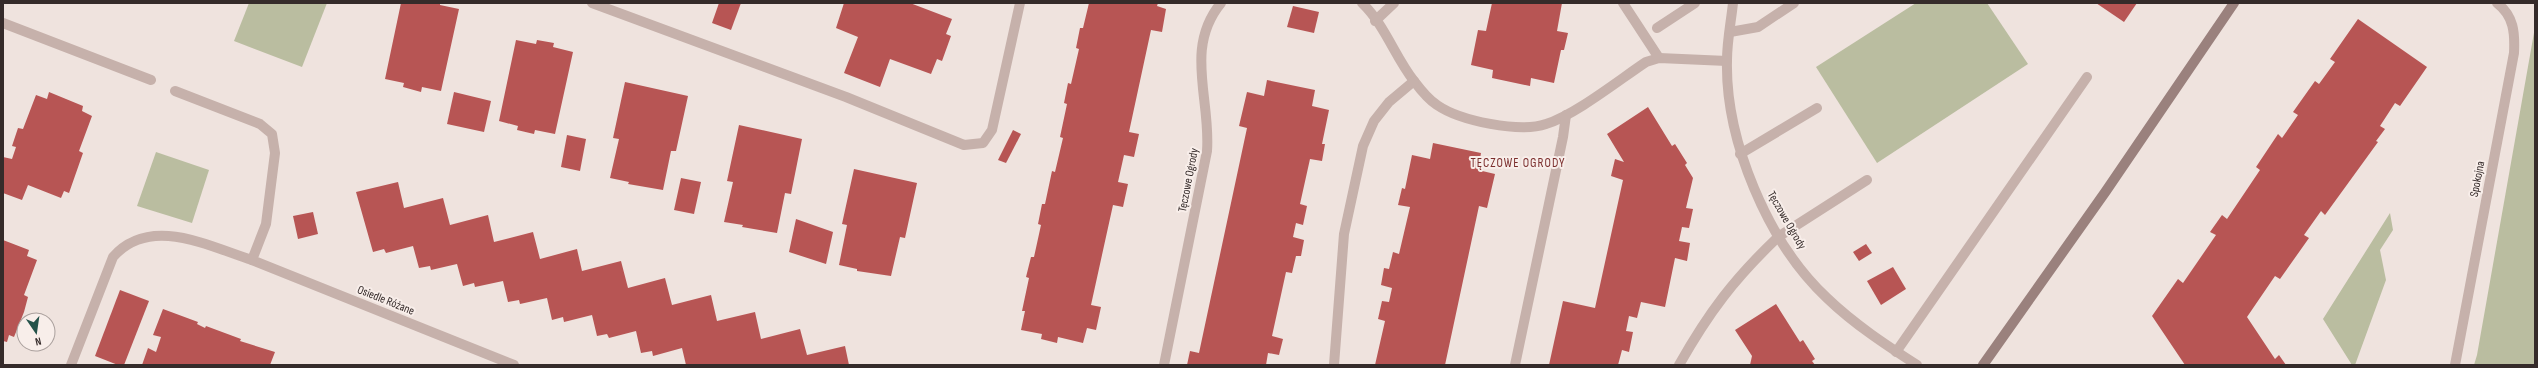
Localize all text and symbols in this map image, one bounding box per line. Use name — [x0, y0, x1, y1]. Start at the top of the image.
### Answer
street label: Tęczowe Ogrody — [1175, 147, 1202, 213]
district label: TĘCZOWE OGRODY — [1470, 155, 1566, 171]
street label: Spokojna — [2467, 159, 2488, 198]
street label: Tęczowe Ogrody — [1764, 188, 1809, 252]
street label: Osiedle Różane — [355, 282, 417, 319]
north arrow — [16, 312, 56, 352]
text: N — [34, 334, 42, 348]

